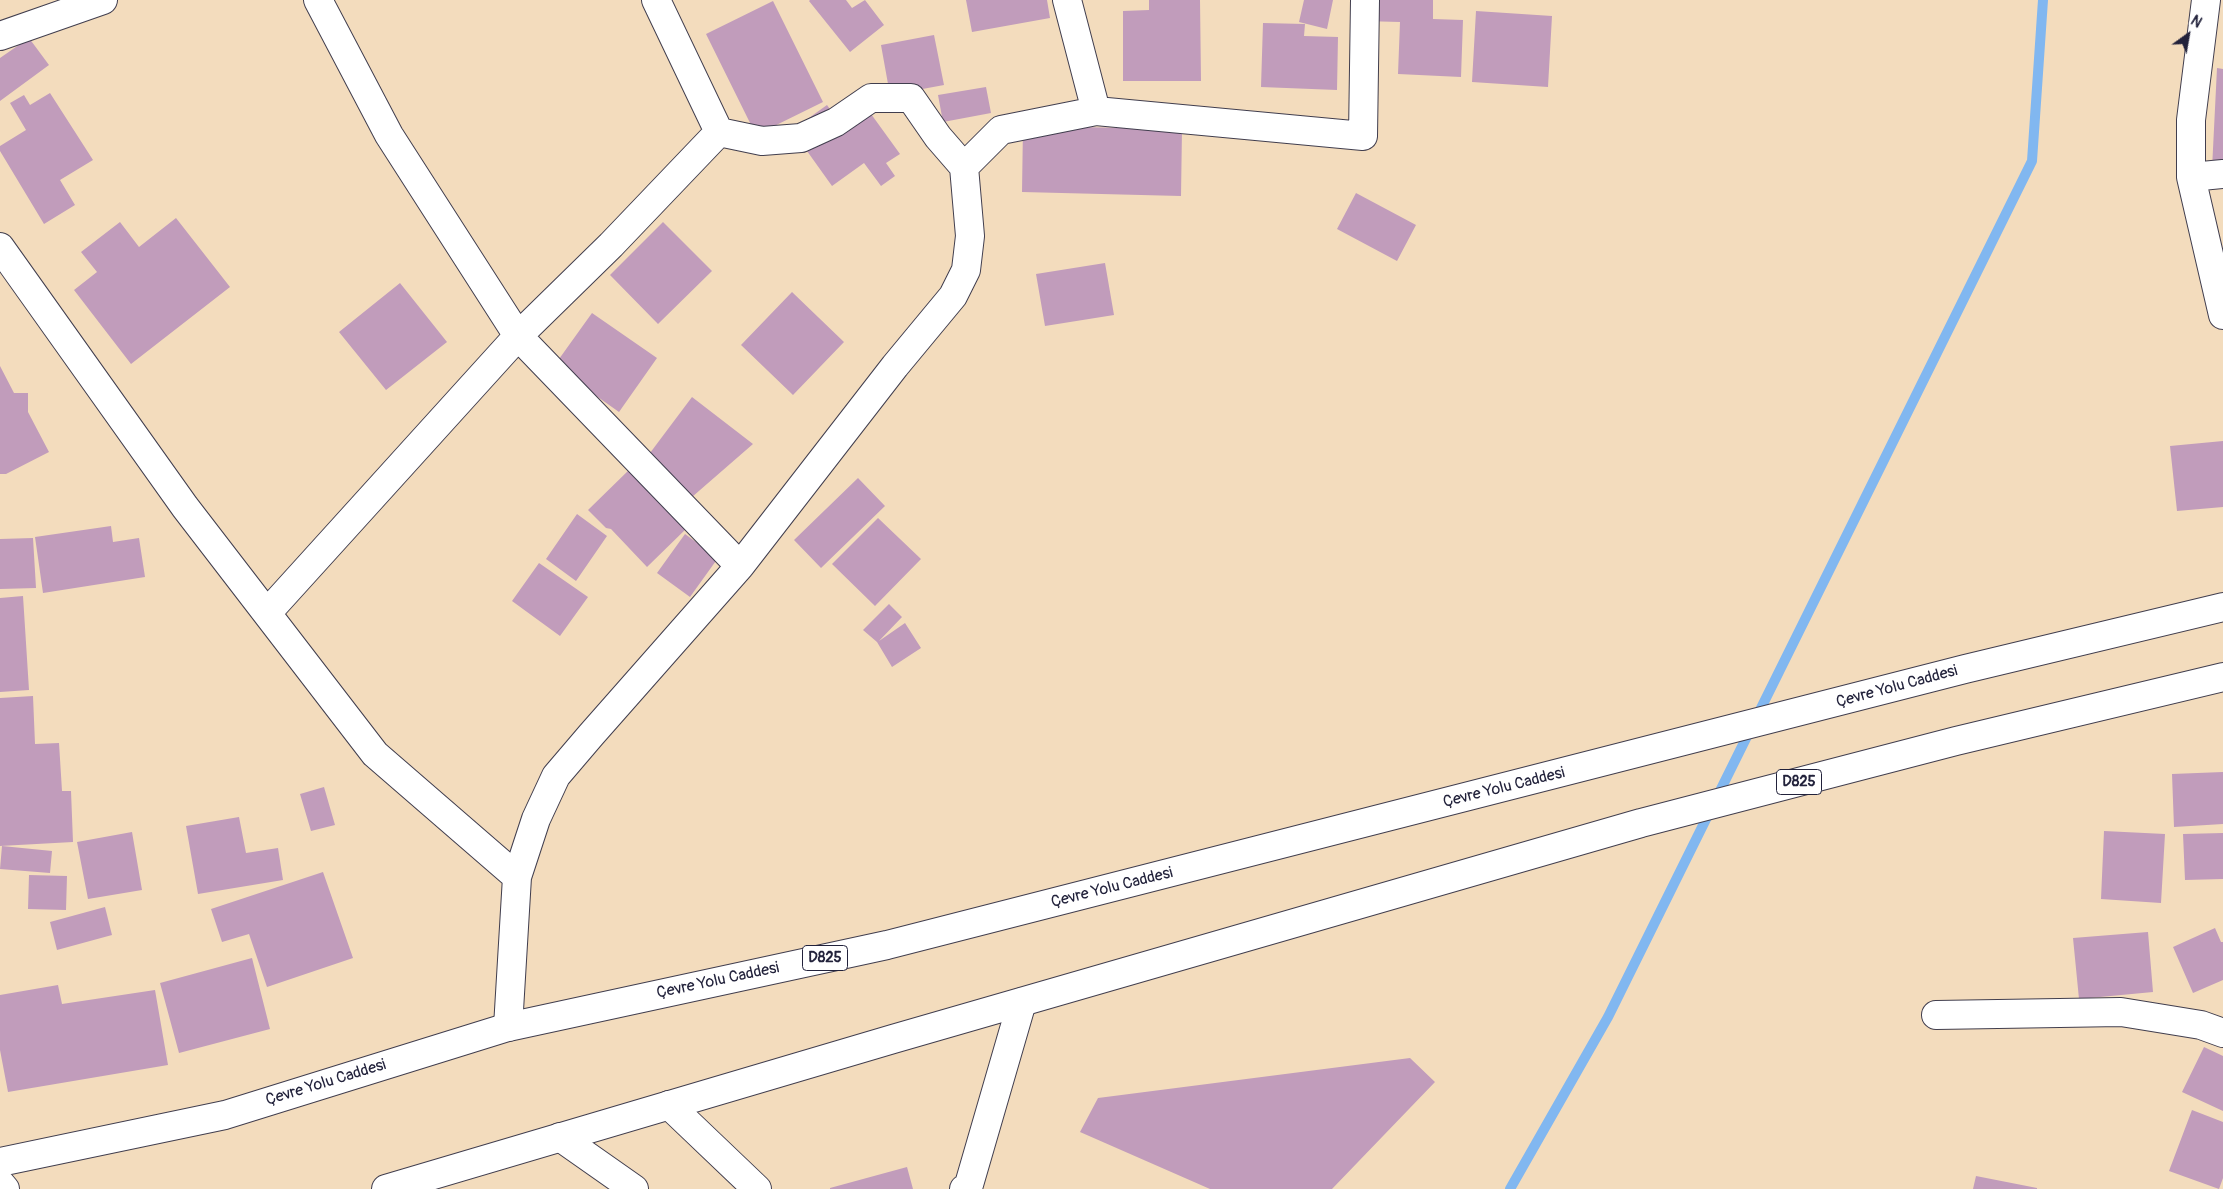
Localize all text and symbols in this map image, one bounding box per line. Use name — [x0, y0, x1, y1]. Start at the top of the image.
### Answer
north arrow — [2163, 10, 2213, 60]
text: N — [2188, 12, 2205, 32]
street label: Çevre Yolu Caddesi — [1834, 662, 1960, 712]
street label: Çevre Yolu Caddesi — [1441, 764, 1567, 812]
road number: D825 — [1776, 770, 1822, 794]
street label: Çevre Yolu Caddesi — [1049, 864, 1175, 912]
road number: D825 — [802, 946, 848, 970]
street label: Çevre Yolu Caddesi — [655, 959, 781, 1003]
street label: Çevre Yolu Caddesi — [264, 1056, 388, 1110]

